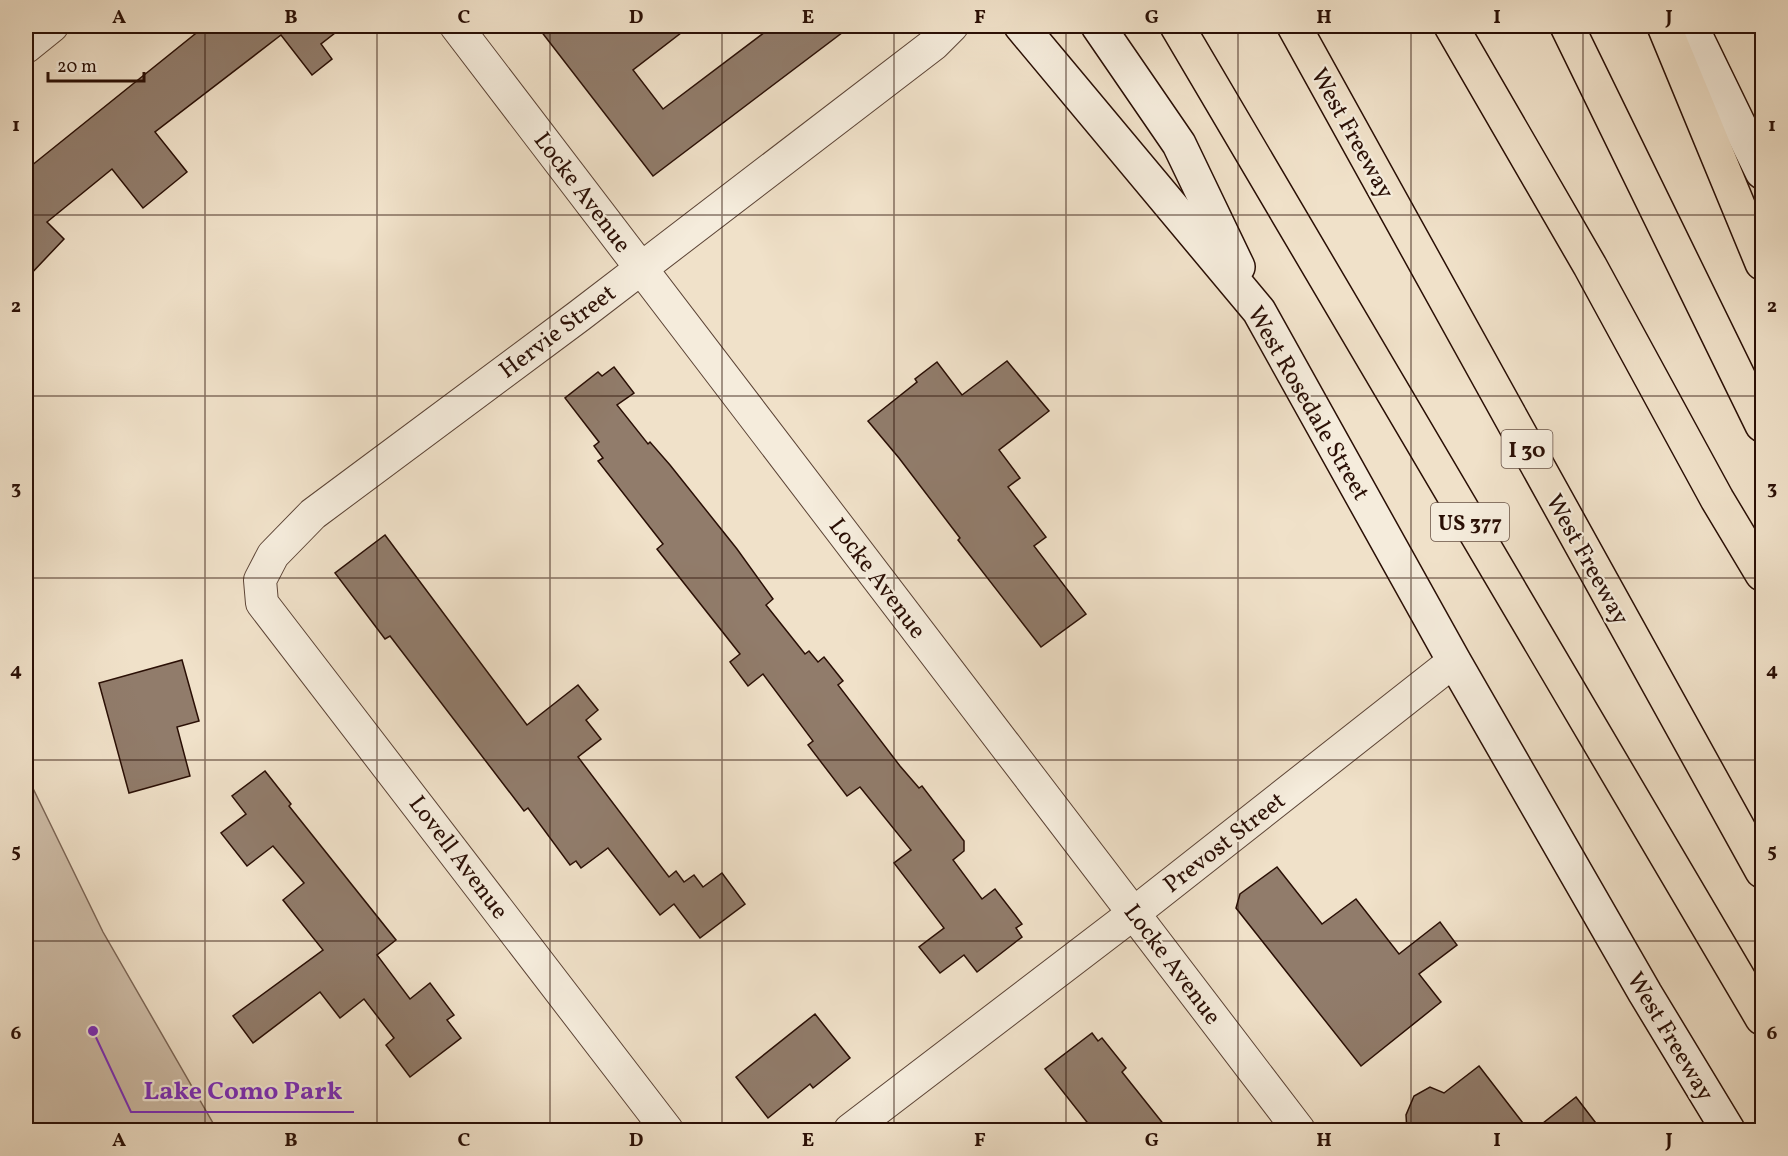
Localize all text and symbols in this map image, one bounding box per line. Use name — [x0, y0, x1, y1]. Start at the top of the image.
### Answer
text: A — [112, 4, 126, 32]
text: B — [284, 4, 298, 32]
text: C — [458, 4, 471, 32]
text: D — [629, 4, 643, 32]
text: E — [802, 4, 814, 32]
text: F — [974, 4, 986, 32]
text: G — [1145, 4, 1159, 32]
text: H — [1316, 4, 1332, 32]
text: I — [1493, 4, 1501, 32]
text: J — [1664, 4, 1673, 32]
scale bar — [48, 45, 144, 83]
text: 20 m — [57, 55, 97, 80]
street label: West Freeway — [1301, 62, 1401, 206]
text: 1 — [12, 112, 20, 140]
text: 1 — [1768, 112, 1776, 140]
street label: Locke Avenue — [525, 126, 638, 261]
street label: Hervie Street — [493, 277, 624, 388]
text: 2 — [11, 293, 21, 321]
text: 2 — [1767, 293, 1777, 321]
street label: West Rosedale Street — [1238, 301, 1377, 507]
road number: I 30 — [1502, 430, 1552, 468]
text: 3 — [11, 475, 21, 503]
text: 3 — [1767, 475, 1777, 503]
street label: West Freeway — [1536, 488, 1636, 632]
road number: US 377 — [1431, 503, 1509, 541]
street label: Locke Avenue — [820, 512, 933, 647]
text: 4 — [10, 657, 22, 685]
text: 4 — [1766, 657, 1778, 685]
street label: Prevost Street — [1157, 785, 1294, 902]
street label: Lovell Avenue — [399, 789, 515, 927]
text: 5 — [11, 838, 21, 866]
text: 5 — [1767, 838, 1777, 866]
street label: Locke Avenue — [1115, 898, 1228, 1033]
street label: West Freeway — [1617, 966, 1721, 1108]
text: 6 — [11, 1020, 22, 1048]
text: 6 — [1767, 1020, 1778, 1048]
callout: Lake Como Park — [131, 1068, 354, 1112]
text: Lake Como Park — [144, 1074, 343, 1110]
text: A — [112, 1127, 126, 1155]
text: B — [284, 1127, 298, 1155]
text: C — [458, 1127, 471, 1155]
text: D — [629, 1127, 643, 1155]
text: E — [802, 1127, 814, 1155]
text: F — [974, 1127, 986, 1155]
text: G — [1145, 1127, 1159, 1155]
text: H — [1316, 1127, 1332, 1155]
text: I — [1493, 1127, 1501, 1155]
text: J — [1664, 1127, 1673, 1155]

